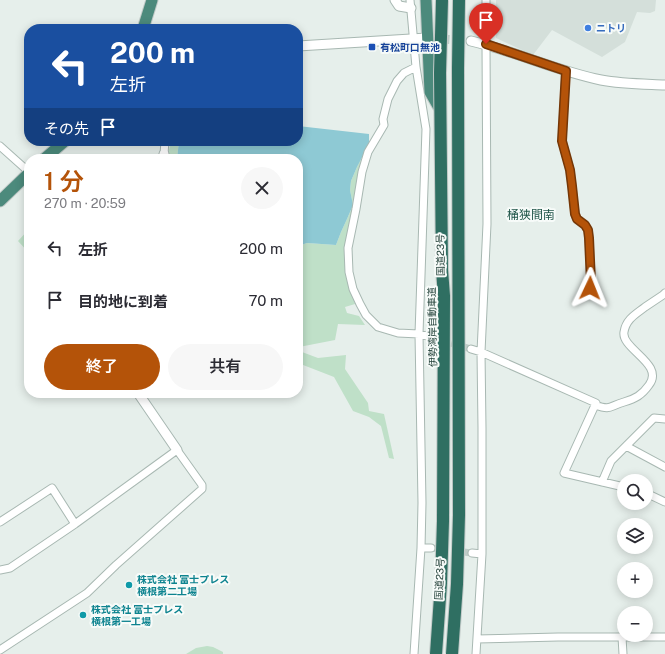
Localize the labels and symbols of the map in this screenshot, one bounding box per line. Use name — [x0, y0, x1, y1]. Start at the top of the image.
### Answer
pin — [469, 3, 503, 44]
place label: ニトリ — [596, 22, 626, 34]
marker: ニトリ — [583, 23, 593, 33]
place label: 有松町口無池 — [380, 41, 440, 53]
marker: 有松町口無池 — [367, 42, 377, 52]
district label: 桶狭間南 — [507, 208, 555, 222]
street label: 国道23号 — [434, 234, 446, 276]
position arrow — [569, 267, 611, 309]
street label: 伊勢湾岸自動車道 — [425, 287, 439, 367]
street label: 国道23号 — [432, 558, 446, 600]
place label: 株式会社 富士プレス 横根第二工場 — [137, 573, 229, 597]
marker: 株式会社 富士プレス 横根第二工場 — [124, 580, 134, 590]
place label: 株式会社 富士プレス 横根第一工場 — [91, 603, 183, 627]
marker: 株式会社 富士プレス 横根第一工場 — [78, 610, 88, 620]

